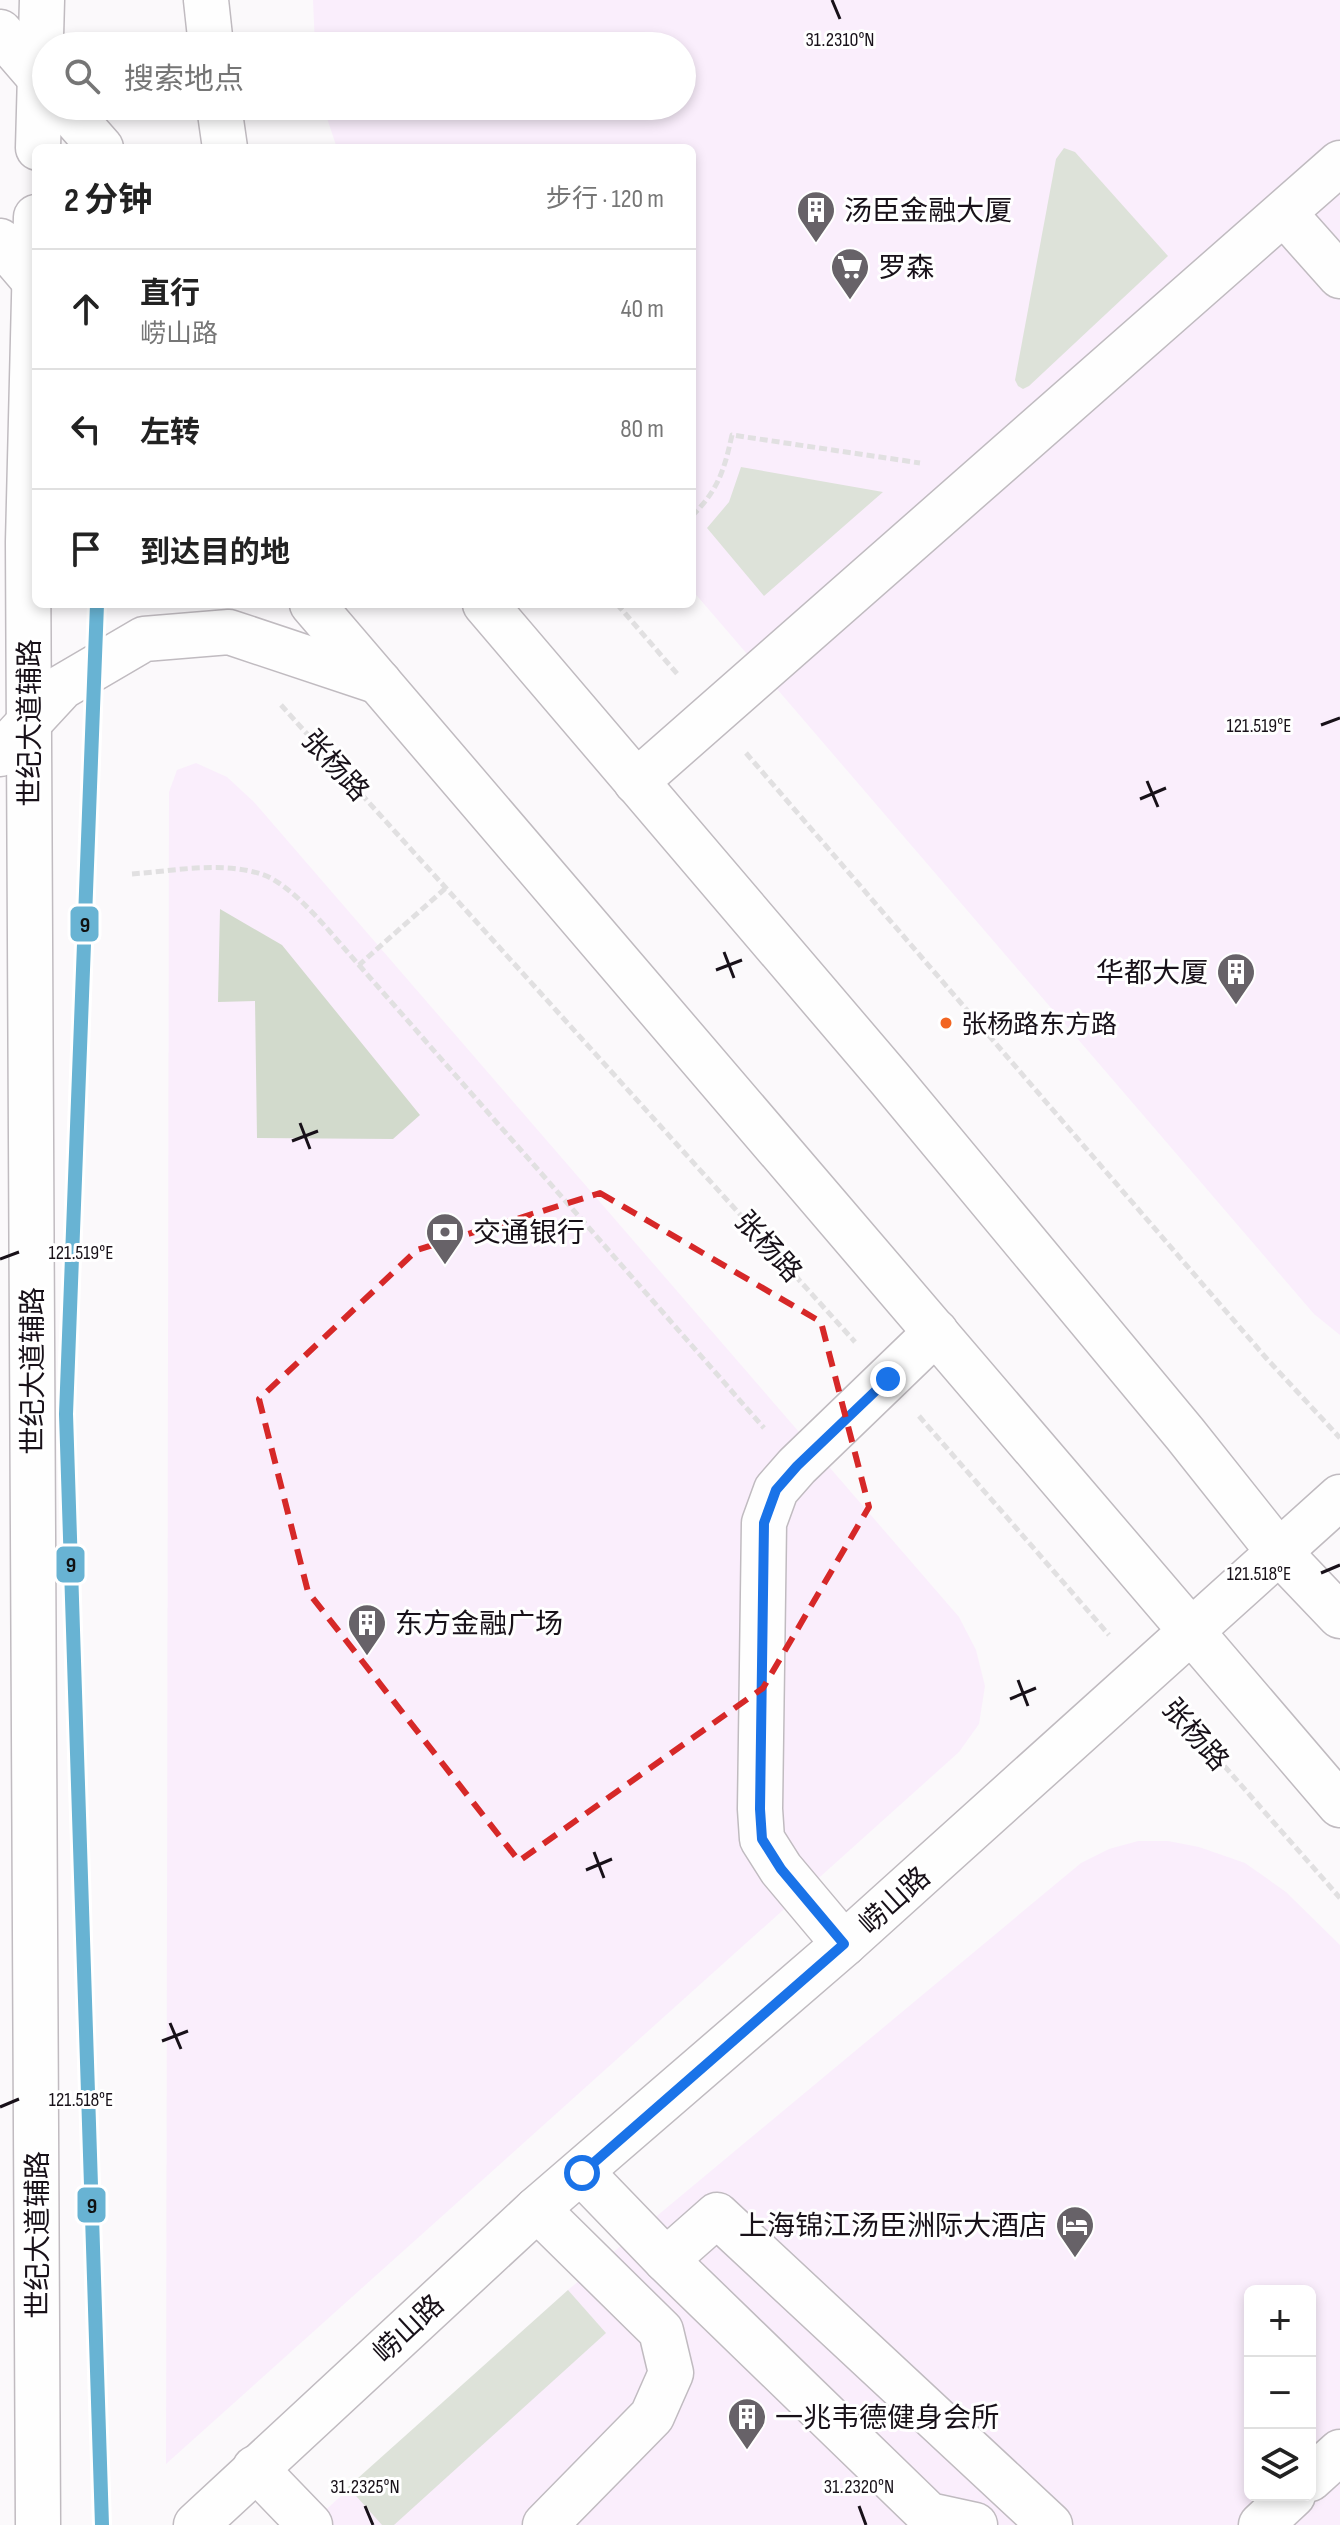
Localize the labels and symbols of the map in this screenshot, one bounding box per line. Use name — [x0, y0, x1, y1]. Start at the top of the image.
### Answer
text: 31.2310°N — [805, 28, 875, 52]
building icon: 汤臣金融大厦 — [795, 189, 837, 244]
place label: 汤臣金融大厦 — [844, 195, 1012, 228]
supermarket icon: 罗森 — [829, 246, 871, 301]
place label: 罗森 — [878, 252, 934, 285]
street label: 世纪大道辅路 — [14, 639, 47, 807]
text: 121.519°E — [1227, 714, 1291, 738]
street label: 张杨路 — [295, 724, 375, 808]
line badge: 9 — [69, 905, 100, 943]
text: 9 — [80, 912, 90, 939]
building icon: 华都大厦 — [1215, 951, 1257, 1006]
place label: 华都大厦 — [1096, 957, 1208, 990]
place label: 张杨路东方路 — [961, 1010, 1117, 1041]
marker: 张杨路东方路 — [938, 1015, 954, 1031]
street label: 张杨路 — [728, 1205, 808, 1289]
bank icon: 交通银行 — [424, 1211, 466, 1266]
place label: 交通银行 — [473, 1217, 585, 1250]
text: 121.519°E — [49, 1241, 113, 1265]
street label: 世纪大道辅路 — [17, 1287, 50, 1455]
route end — [870, 1361, 906, 1397]
line badge: 9 — [55, 1545, 86, 1584]
text: 9 — [66, 1552, 76, 1579]
text: 121.518°E — [1227, 1562, 1291, 1586]
building icon: 东方金融广场 — [346, 1602, 388, 1657]
place label: 东方金融广场 — [395, 1608, 563, 1641]
street label: 张杨路 — [1155, 1692, 1235, 1778]
street label: 崂山路 — [853, 1861, 937, 1941]
text: 121.518°E — [49, 2088, 113, 2112]
street label: 世纪大道辅路 — [22, 2151, 55, 2319]
route start — [564, 2155, 600, 2191]
line badge: 9 — [76, 2186, 107, 2224]
text: 9 — [87, 2193, 97, 2220]
hotel icon: 上海锦江汤臣洲际大酒店 — [1054, 2204, 1096, 2259]
place label: 上海锦江汤臣洲际大酒店 — [739, 2210, 1047, 2243]
street label: 崂山路 — [367, 2288, 451, 2370]
building icon: 一兆韦德健身会所 — [726, 2396, 768, 2451]
place label: 一兆韦德健身会所 — [775, 2402, 999, 2435]
text: 31.2325°N — [330, 2475, 400, 2499]
text: 31.2320°N — [824, 2475, 894, 2499]

